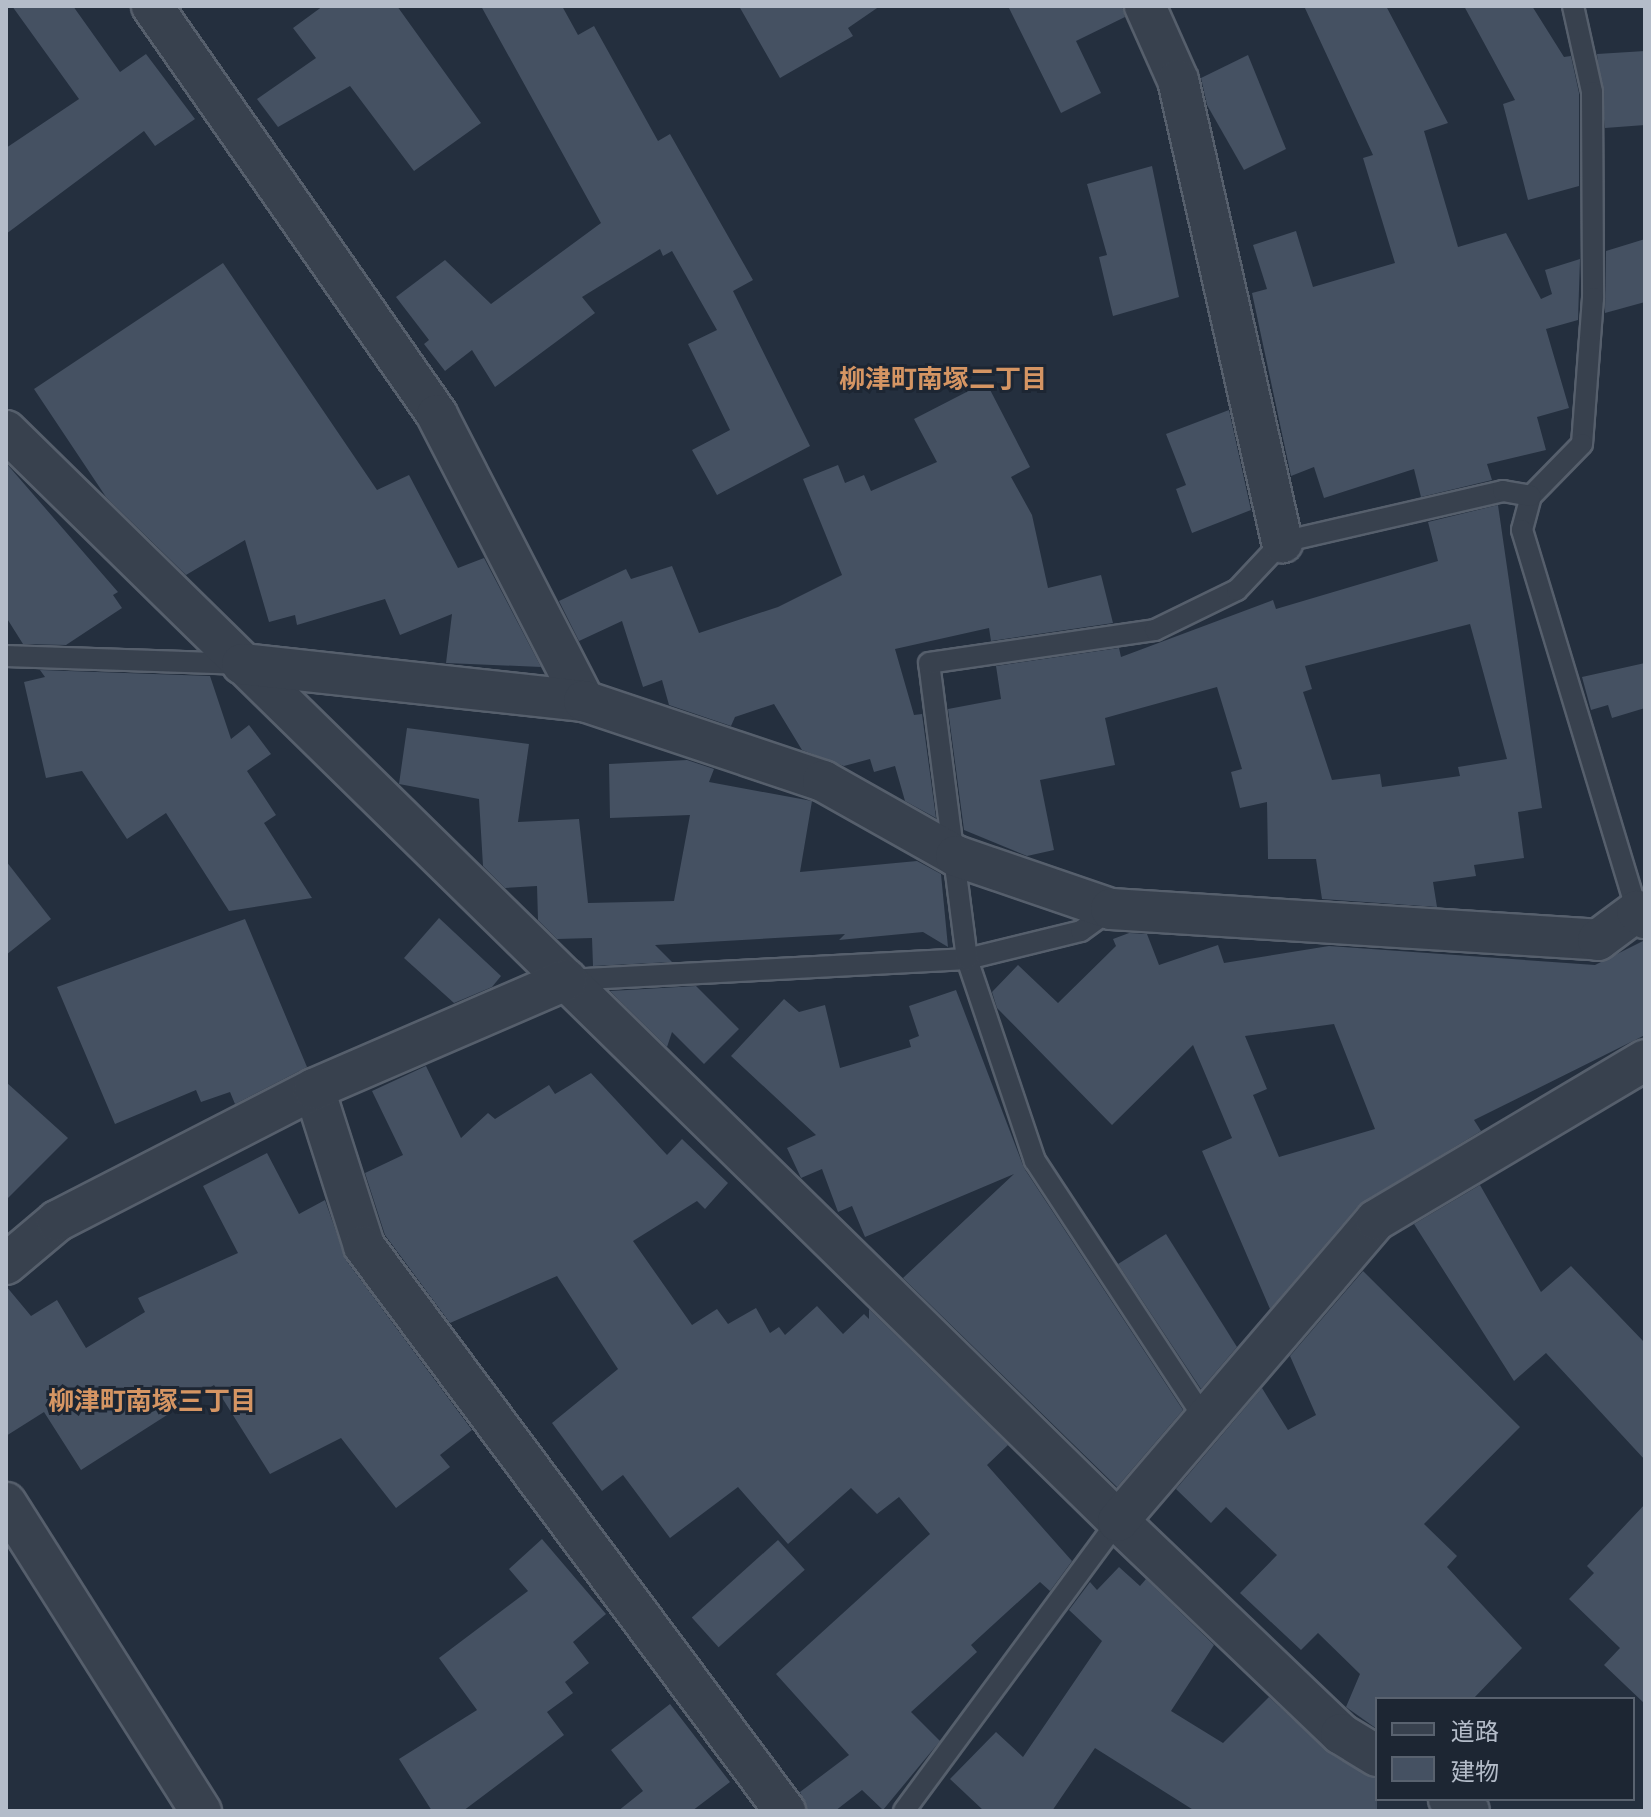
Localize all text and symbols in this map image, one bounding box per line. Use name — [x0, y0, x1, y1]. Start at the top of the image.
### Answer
district label: 柳津町南塚二丁目 — [839, 362, 1047, 394]
district label: 柳津町南塚三丁目 — [48, 1384, 256, 1416]
legend — [1375, 1697, 1635, 1801]
text: 道路 — [1451, 1716, 1499, 1745]
text: 建物 — [1451, 1756, 1499, 1785]

